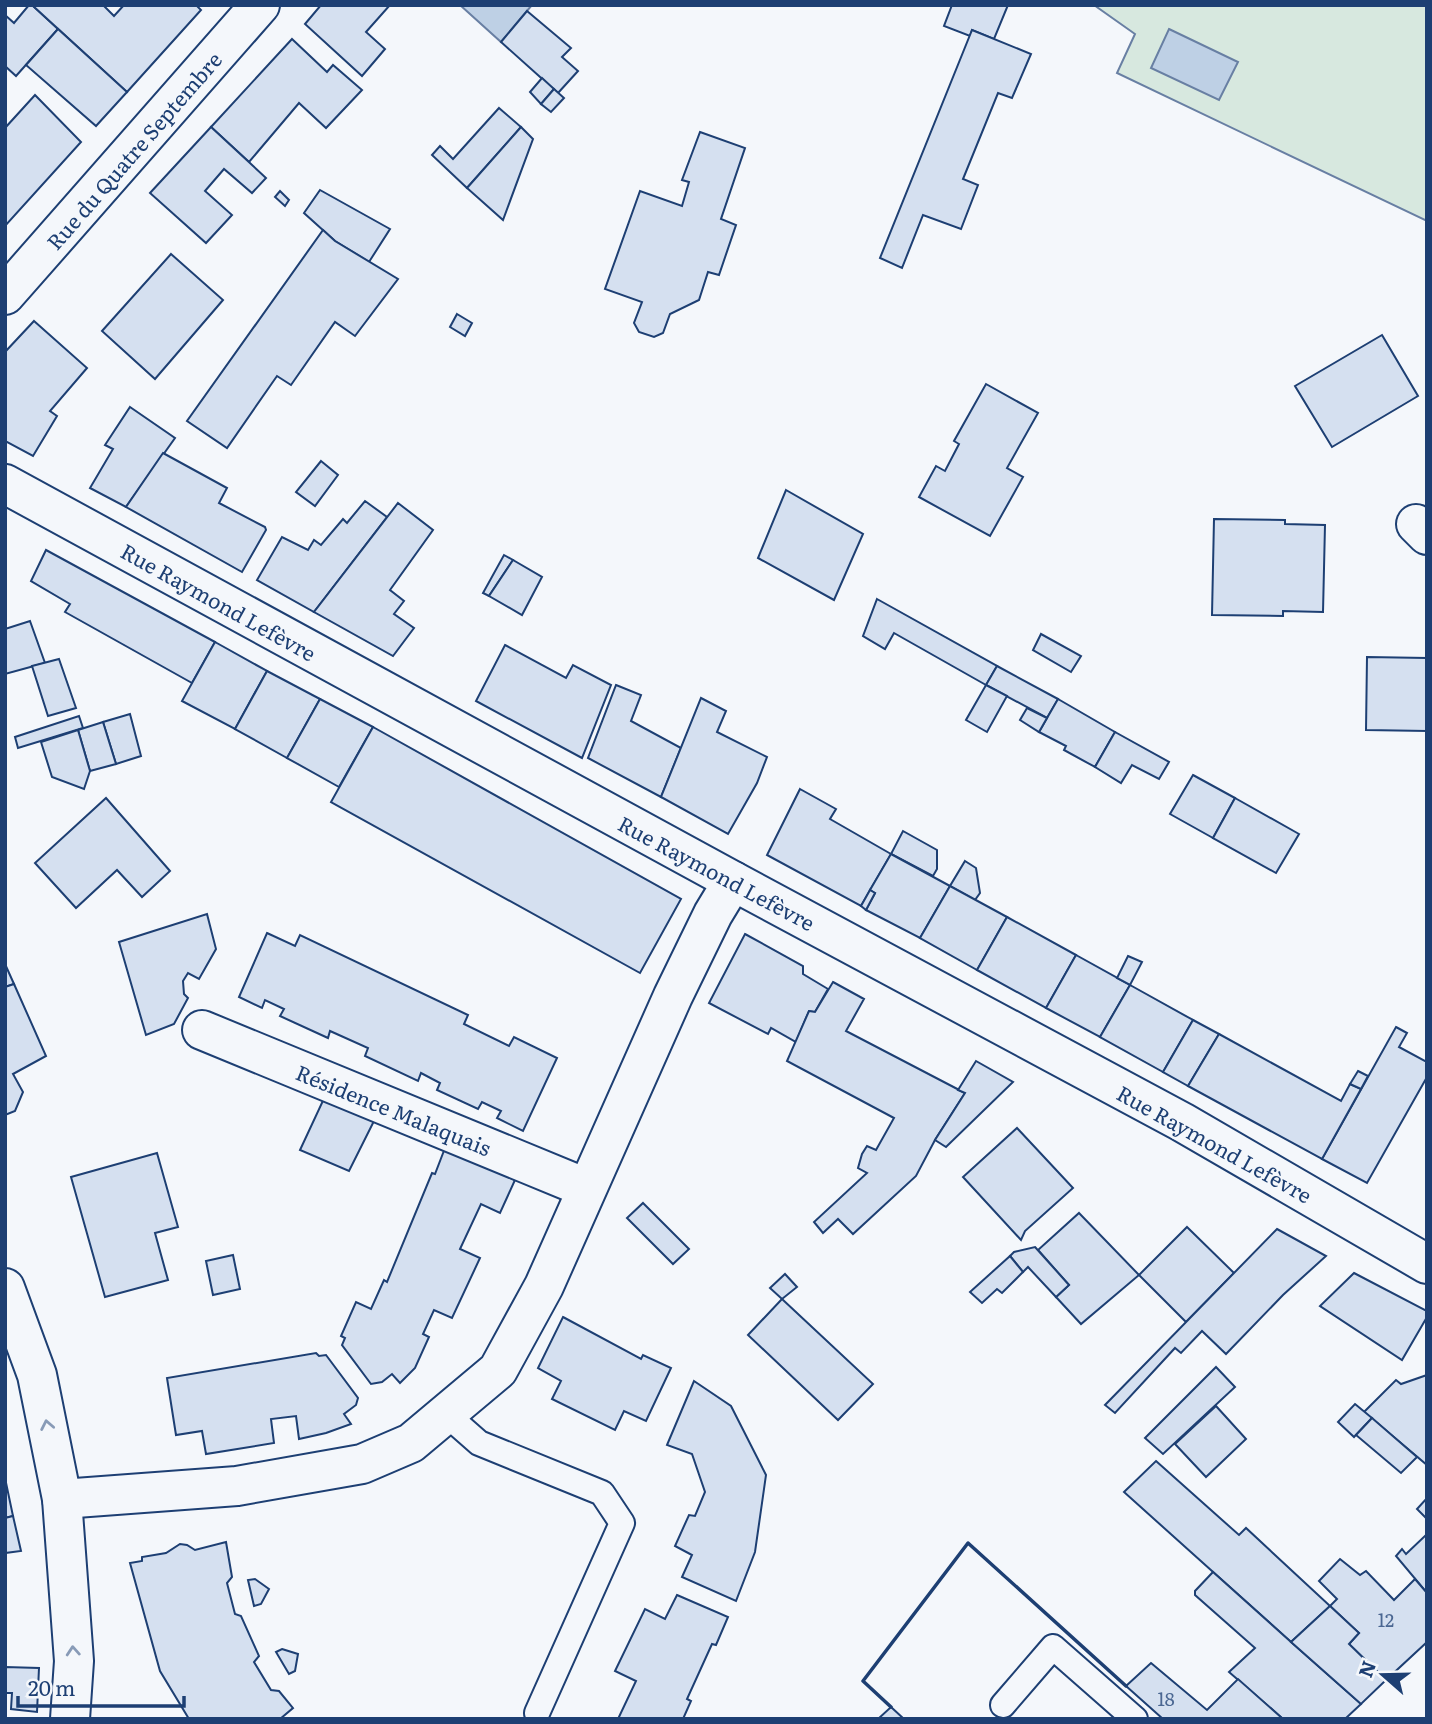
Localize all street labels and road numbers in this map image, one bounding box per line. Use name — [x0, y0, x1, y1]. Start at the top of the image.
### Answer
street label: Rue du Quatre Septembre — [38, 44, 228, 256]
street label: Rue Raymond Lefèvre — [116, 534, 322, 668]
street label: Rue Raymond Lefèvre — [613, 807, 821, 937]
street label: Résidence Malaquais — [292, 1056, 496, 1162]
street label: Rue Raymond Lefèvre — [1112, 1076, 1318, 1210]

